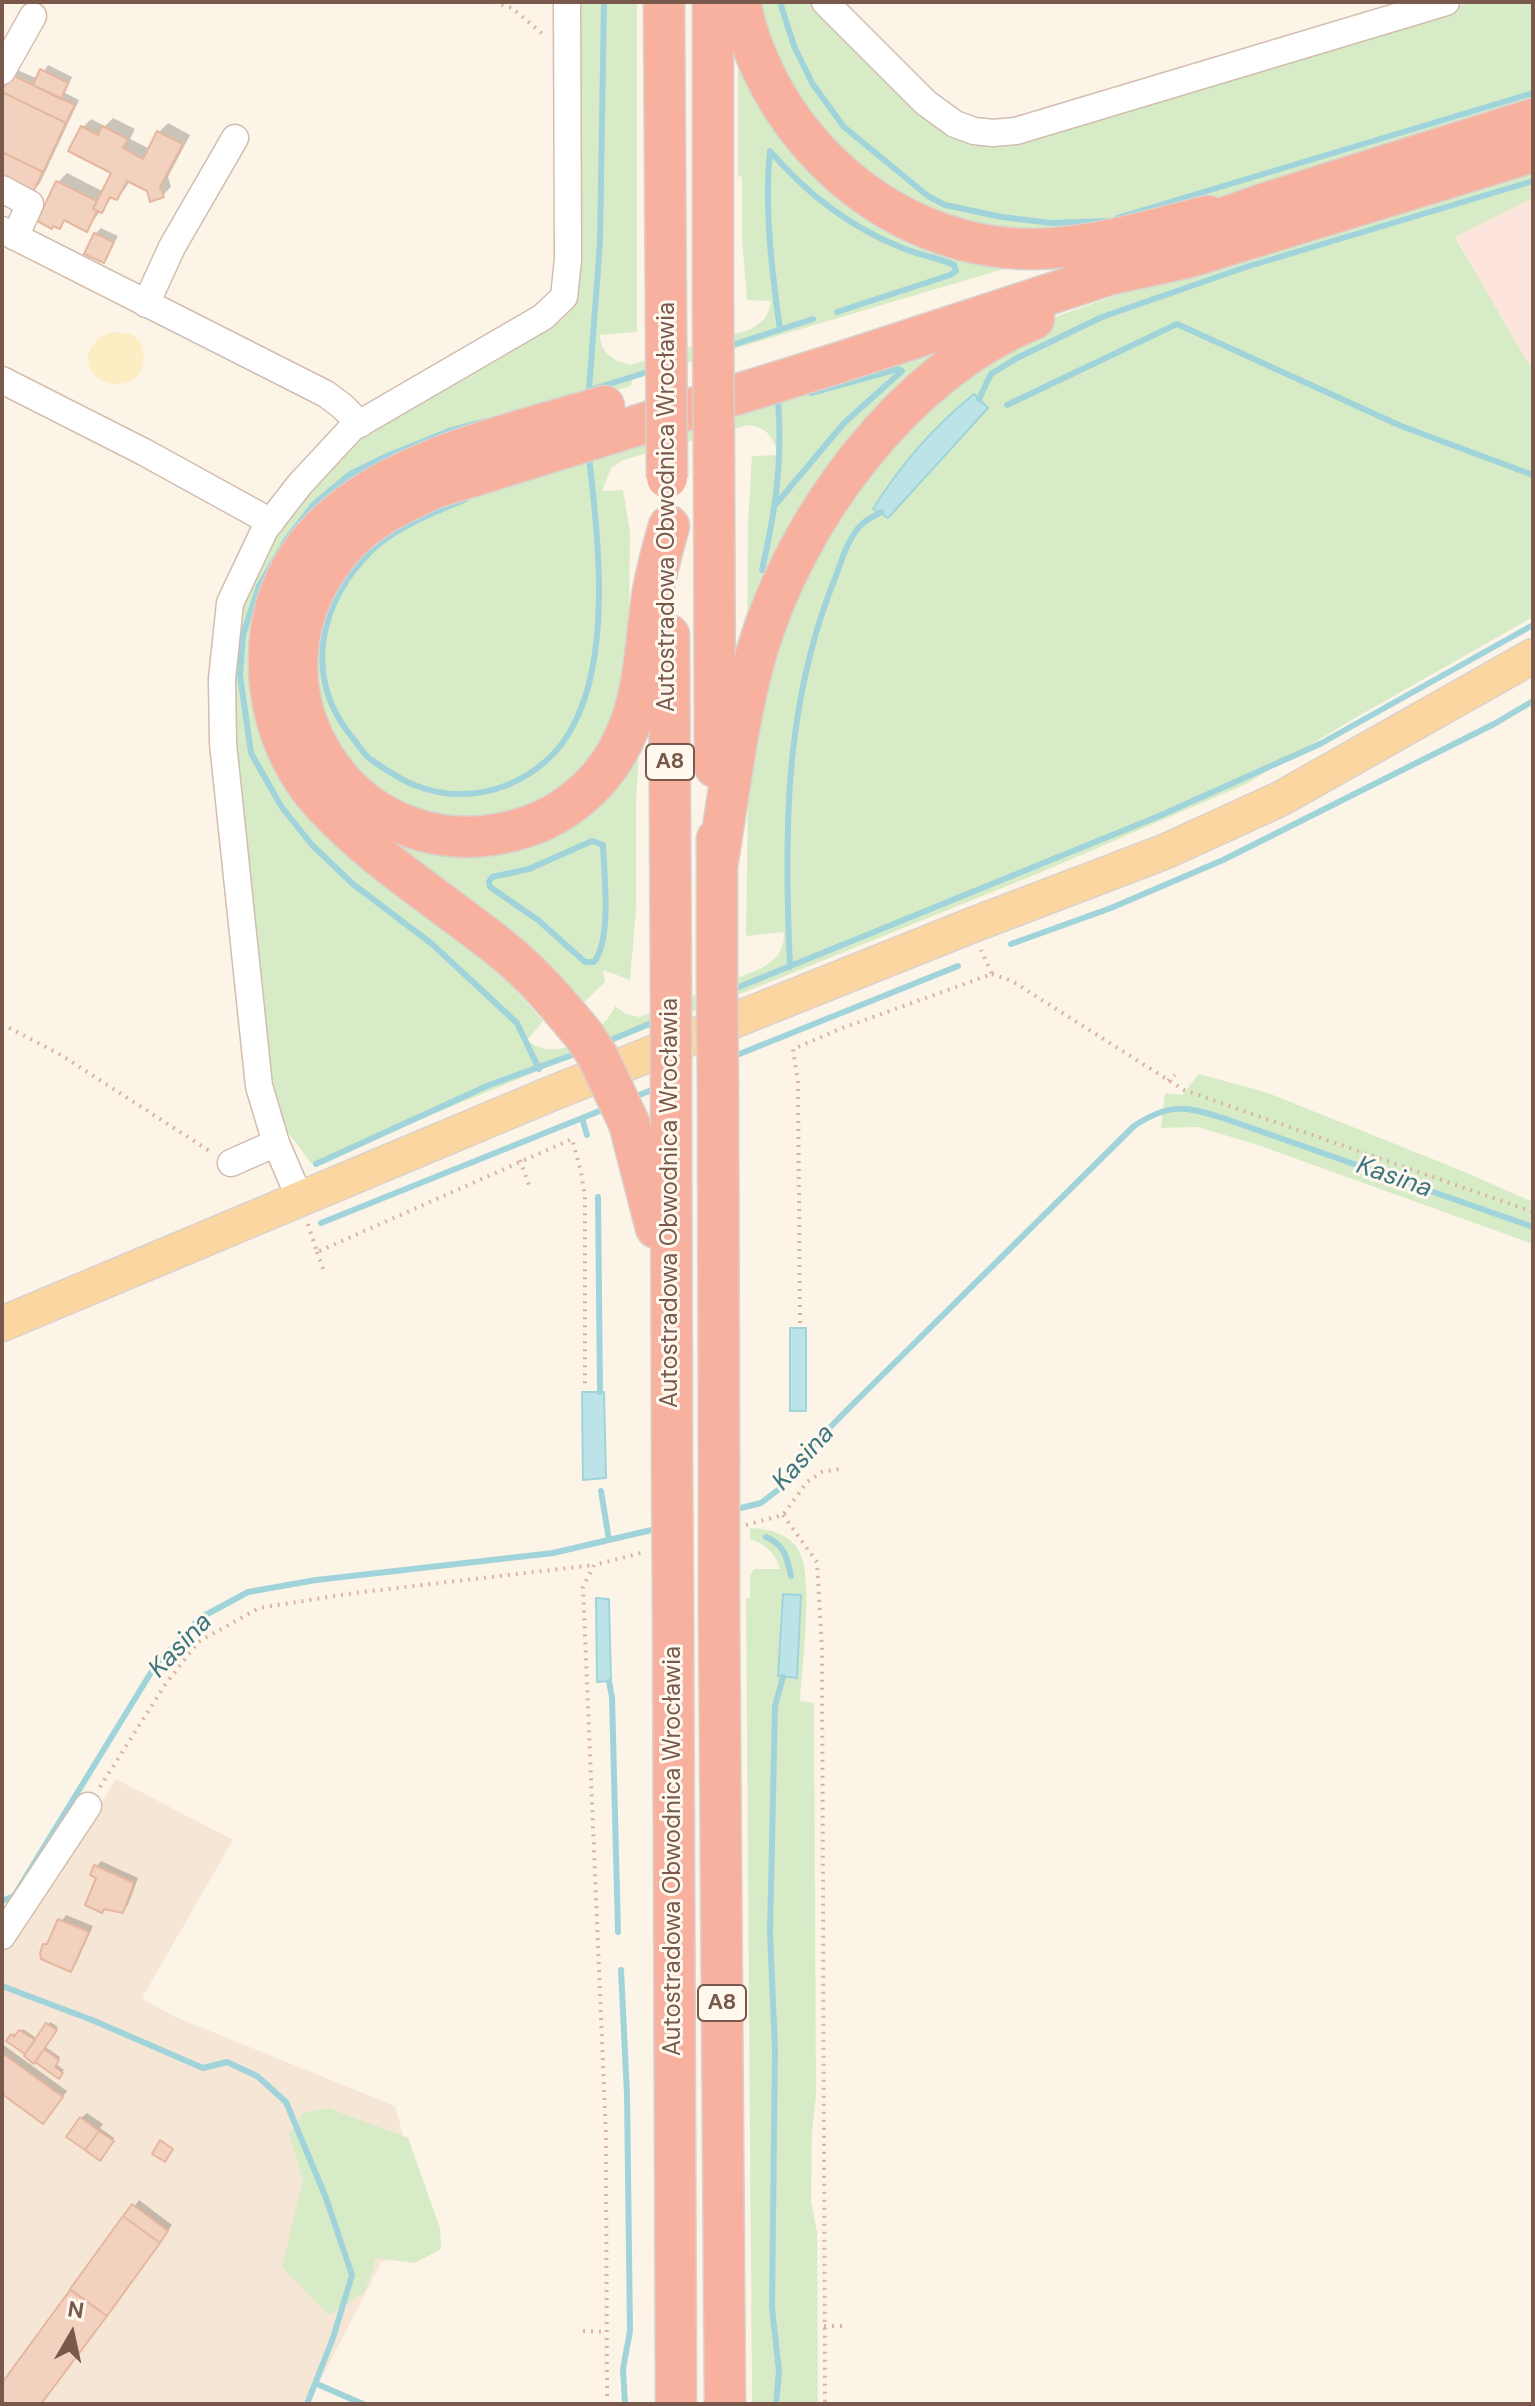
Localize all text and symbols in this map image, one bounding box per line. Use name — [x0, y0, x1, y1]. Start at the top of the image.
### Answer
street label: Autostradowa Obwodnica Wrocławia — [654, 302, 682, 712]
road number: A8 — [646, 744, 694, 780]
street label: Autostradowa Obwodnica Wrocławia — [657, 998, 685, 1408]
water label: Kasina — [1352, 1151, 1436, 1205]
water label: Kasina — [766, 1419, 842, 1497]
water label: Kasina — [143, 1607, 219, 1685]
street label: Autostradowa Obwodnica Wrocławia — [660, 1646, 688, 2056]
road number: A8 — [698, 1985, 746, 2021]
north arrow — [32, 2294, 112, 2374]
text: N — [66, 2294, 86, 2325]

